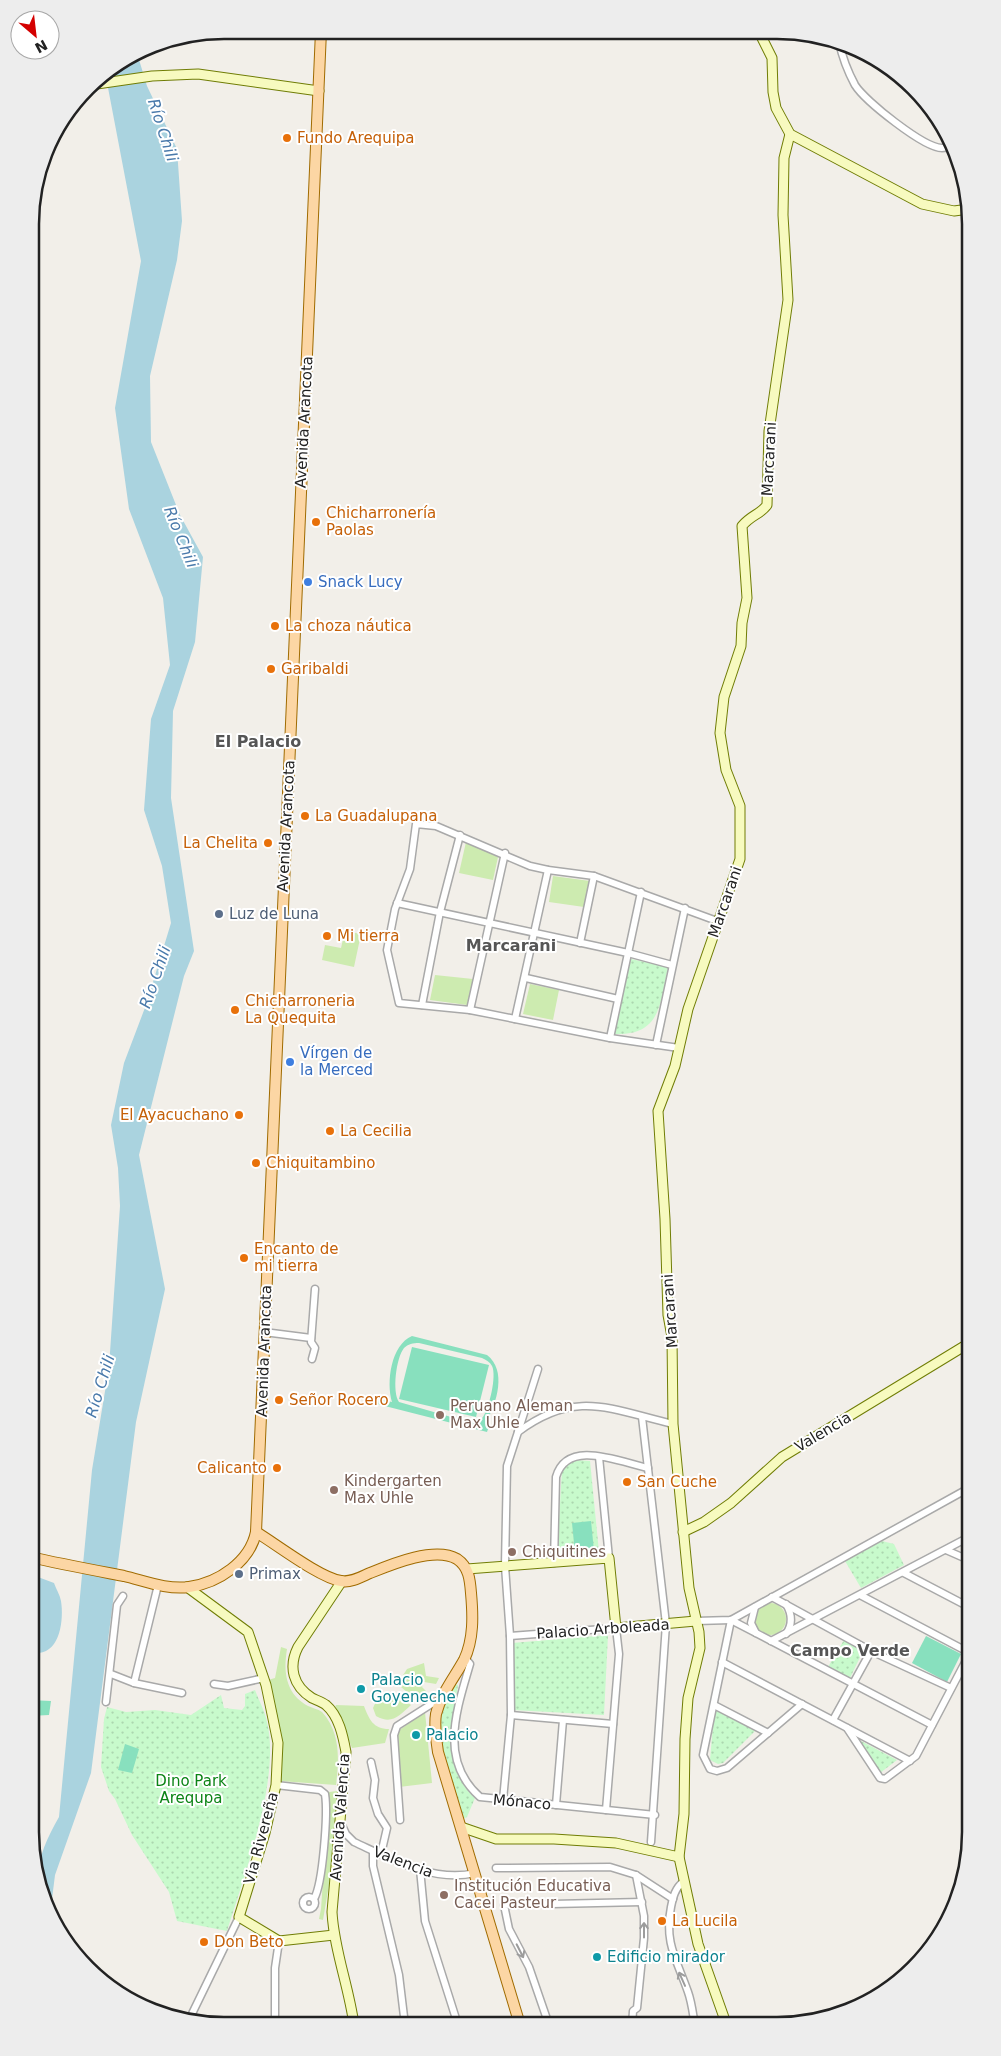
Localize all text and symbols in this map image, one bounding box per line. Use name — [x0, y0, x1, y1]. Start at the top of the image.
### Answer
north arrow — [10, 10, 60, 60]
text: N — [32, 37, 50, 56]
water label: Río Chili — [144, 96, 182, 164]
place label: Fundo Arequipa — [297, 129, 415, 147]
marker: Fundo Arequipa — [281, 132, 293, 144]
street label: Avenida Arancota — [292, 355, 316, 489]
street label: Marcarani — [758, 421, 780, 497]
water label: Río Chili — [160, 503, 202, 571]
place label: Chicharronería Paolas — [326, 504, 436, 539]
marker: Chicharronería Paolas — [310, 516, 322, 528]
place label: Snack Lucy — [318, 573, 403, 591]
marker: Snack Lucy — [302, 576, 314, 588]
place label: La choza náutica — [285, 617, 412, 635]
marker: La choza náutica — [269, 620, 281, 632]
place label: Garibaldi — [281, 660, 349, 678]
marker: Garibaldi — [265, 663, 277, 675]
district label: El Palacio — [215, 732, 301, 751]
street label: Avenida Arancota — [274, 759, 298, 893]
place label: La Guadalupana — [315, 807, 437, 825]
marker: La Guadalupana — [299, 810, 311, 822]
place label: La Chelita — [183, 834, 258, 852]
marker: La Chelita — [262, 837, 274, 849]
street label: Marcarani — [704, 864, 746, 940]
place label: Luz de Luna — [229, 905, 319, 923]
marker: Luz de Luna — [213, 908, 225, 920]
place label: Mi tierra — [337, 927, 399, 945]
marker: Mi tierra — [321, 930, 333, 942]
district label: Marcarani — [466, 936, 556, 955]
water label: Río Chili — [135, 943, 175, 1011]
place label: Chicharroneria La Quequita — [245, 992, 355, 1027]
marker: Chicharroneria La Quequita — [229, 1004, 241, 1016]
place label: Vírgen de la Merced — [300, 1044, 373, 1079]
marker: Vírgen de la Merced — [284, 1056, 296, 1068]
place label: El Ayacuchano — [120, 1106, 229, 1124]
marker: El Ayacuchano — [233, 1109, 245, 1121]
place label: La Cecilia — [340, 1122, 412, 1140]
marker: La Cecilia — [324, 1125, 336, 1137]
place label: Chiquitambino — [266, 1154, 375, 1172]
marker: Chiquitambino — [250, 1157, 262, 1169]
place label: Encanto de mi tierra — [254, 1240, 339, 1275]
marker: Encanto de mi tierra — [238, 1252, 250, 1264]
street label: Marcarani — [658, 1273, 682, 1349]
street label: Avenida Arancota — [253, 1285, 275, 1417]
water label: Río Chili — [81, 1352, 119, 1420]
place label: Señor Rocero — [289, 1391, 389, 1409]
marker: Señor Rocero — [273, 1394, 285, 1406]
place label: Peruano Aleman Max Uhle — [450, 1397, 573, 1432]
street label: Valencia — [791, 1408, 855, 1456]
marker: Peruano Aleman Max Uhle — [434, 1409, 446, 1421]
place label: Calicanto — [197, 1459, 267, 1477]
marker: Calicanto — [271, 1462, 283, 1474]
place label: Kindergarten Max Uhle — [344, 1472, 442, 1507]
place label: San Cuche — [637, 1473, 717, 1491]
marker: San Cuche — [621, 1476, 633, 1488]
marker: Kindergarten Max Uhle — [328, 1484, 340, 1496]
place label: Chiquitines — [522, 1543, 606, 1561]
marker: Chiquitines — [506, 1546, 518, 1558]
place label: Primax — [249, 1565, 301, 1583]
marker: Primax — [233, 1568, 245, 1580]
street label: Palacio Arboleada — [536, 1615, 670, 1643]
district label: Campo Verde — [790, 1641, 910, 1660]
place label: Palacio Goyeneche — [371, 1671, 456, 1706]
marker: Palacio Goyeneche — [355, 1683, 367, 1695]
place label: Palacio — [426, 1726, 479, 1744]
marker: Palacio — [410, 1729, 422, 1741]
street label: Avenida Valencia — [327, 1753, 353, 1881]
park label: Dino Park Arequpa — [155, 1772, 227, 1807]
street label: Via Rivereña — [240, 1790, 282, 1886]
street label: Mónaco — [492, 1790, 552, 1814]
street label: Valencia — [370, 1842, 436, 1882]
place label: Institución Educativa Cacei Pasteur — [454, 1877, 611, 1912]
marker: Institución Educativa Cacei Pasteur — [438, 1889, 450, 1901]
place label: La Lucila — [672, 1912, 738, 1930]
marker: La Lucila — [656, 1915, 668, 1927]
one-way arrow — [639, 1922, 649, 1938]
place label: Don Beto — [214, 1933, 284, 1951]
marker: Don Beto — [198, 1936, 210, 1948]
one-way arrow — [515, 1943, 525, 1958]
place label: Edificio mirador — [607, 1948, 726, 1966]
marker: Edificio mirador — [591, 1951, 603, 1963]
one-way arrow — [677, 1972, 687, 1987]

